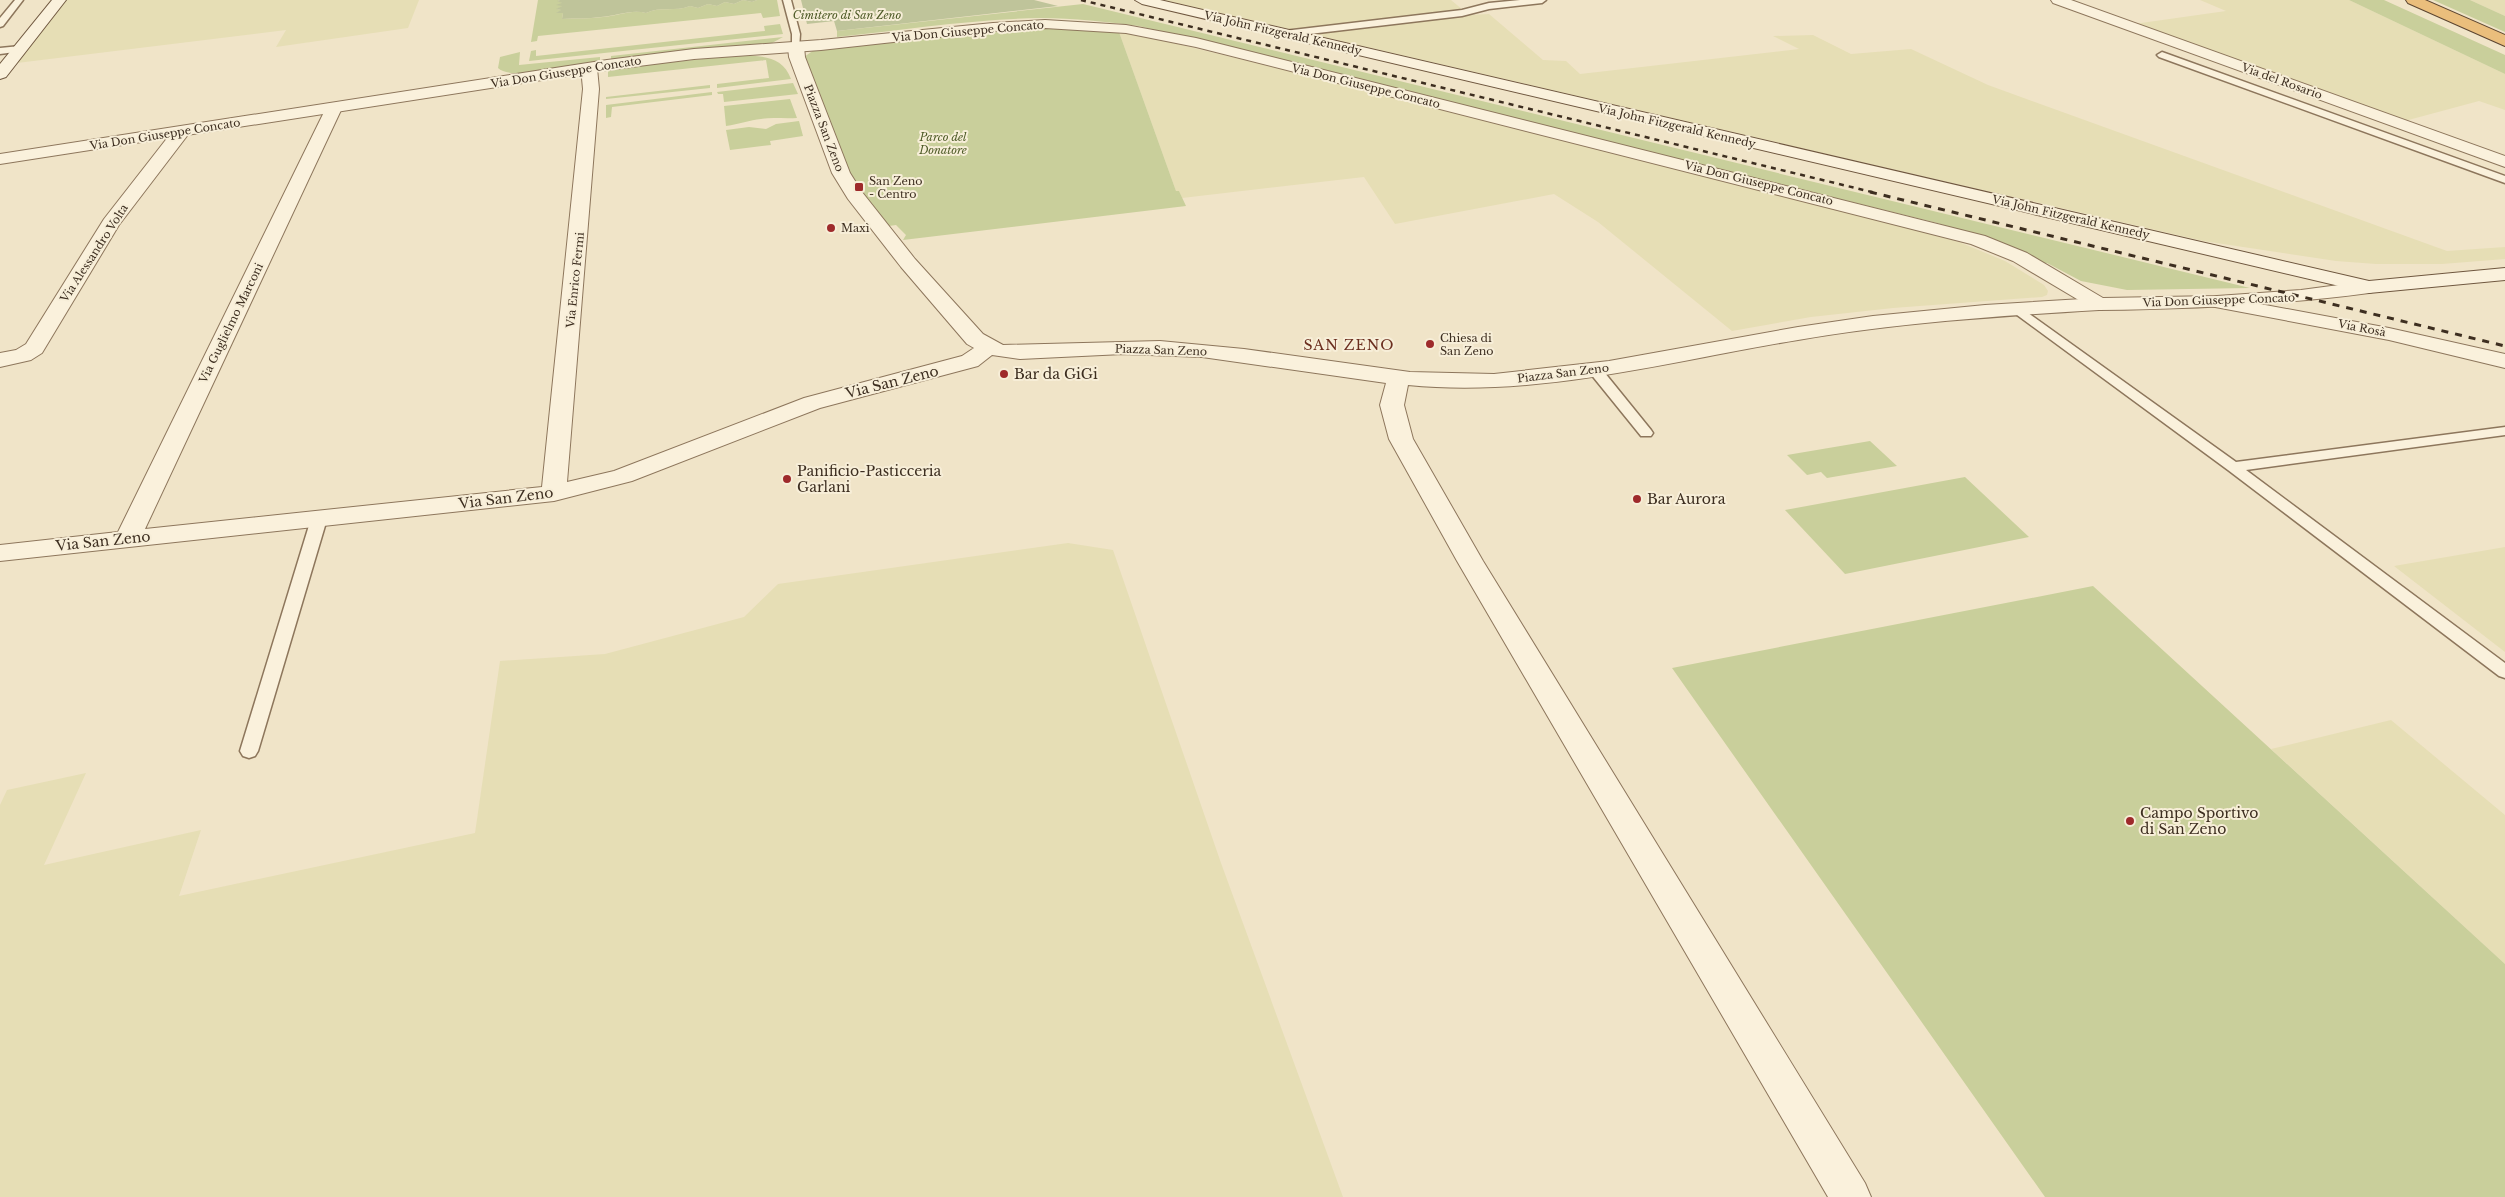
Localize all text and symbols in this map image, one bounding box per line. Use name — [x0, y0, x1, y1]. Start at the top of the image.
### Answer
park label: Cimitero di San Zeno — [793, 8, 901, 22]
street label: Via John Fitzgerald Kennedy — [1202, 8, 1363, 58]
street label: Via Don Giuseppe Concato — [890, 17, 1045, 45]
street label: Via Don Giuseppe Concato — [489, 53, 642, 91]
street label: Via del Rosario — [2239, 60, 2324, 102]
street label: Via Don Giuseppe Concato — [1289, 61, 1442, 111]
street label: Piazza San Zeno — [801, 82, 847, 174]
street label: Via John Fitzgerald Kennedy — [1596, 101, 1757, 151]
street label: Via Don Giuseppe Concato — [88, 115, 241, 153]
park label: Parco del Donatore — [918, 130, 967, 157]
street label: Via Don Giuseppe Concato — [1682, 158, 1835, 208]
place label: San Zeno - Centro — [869, 174, 922, 201]
marker: San Zeno - Centro — [853, 181, 865, 193]
street label: Via John Fitzgerald Kennedy — [1990, 192, 2151, 242]
street label: Via Alessandro Volta — [56, 201, 131, 306]
place label: Maxì — [841, 221, 870, 235]
marker: Maxì — [825, 222, 837, 234]
street label: Via Enrico Fermi — [563, 231, 587, 330]
street label: Via Guglielmo Marconi — [195, 260, 266, 386]
street label: Via Don Giuseppe Concato — [2142, 290, 2295, 310]
street label: Via Rosà — [2336, 316, 2388, 340]
place label: Chiesa di San Zeno — [1440, 331, 1493, 358]
district label: SAN ZENO — [1304, 336, 1394, 354]
marker: Chiesa di San Zeno — [1424, 338, 1436, 350]
street label: Piazza San Zeno — [1115, 341, 1207, 359]
street label: Piazza San Zeno — [1516, 360, 1610, 386]
street label: Via San Zeno — [843, 362, 940, 403]
place label: Bar da GiGi — [1014, 365, 1098, 383]
marker: Bar da GiGi — [998, 368, 1010, 380]
place label: Panificio-Pasticceria Garlani — [797, 462, 942, 496]
marker: Panificio-Pasticceria Garlani — [781, 473, 793, 485]
street label: Via San Zeno — [457, 483, 554, 513]
place label: Bar Aurora — [1647, 490, 1726, 508]
marker: Bar Aurora — [1631, 493, 1643, 505]
street label: Via San Zeno — [54, 527, 151, 555]
place label: Campo Sportivo di San Zeno — [2140, 804, 2258, 838]
marker: Campo Sportivo di San Zeno — [2124, 815, 2136, 827]

